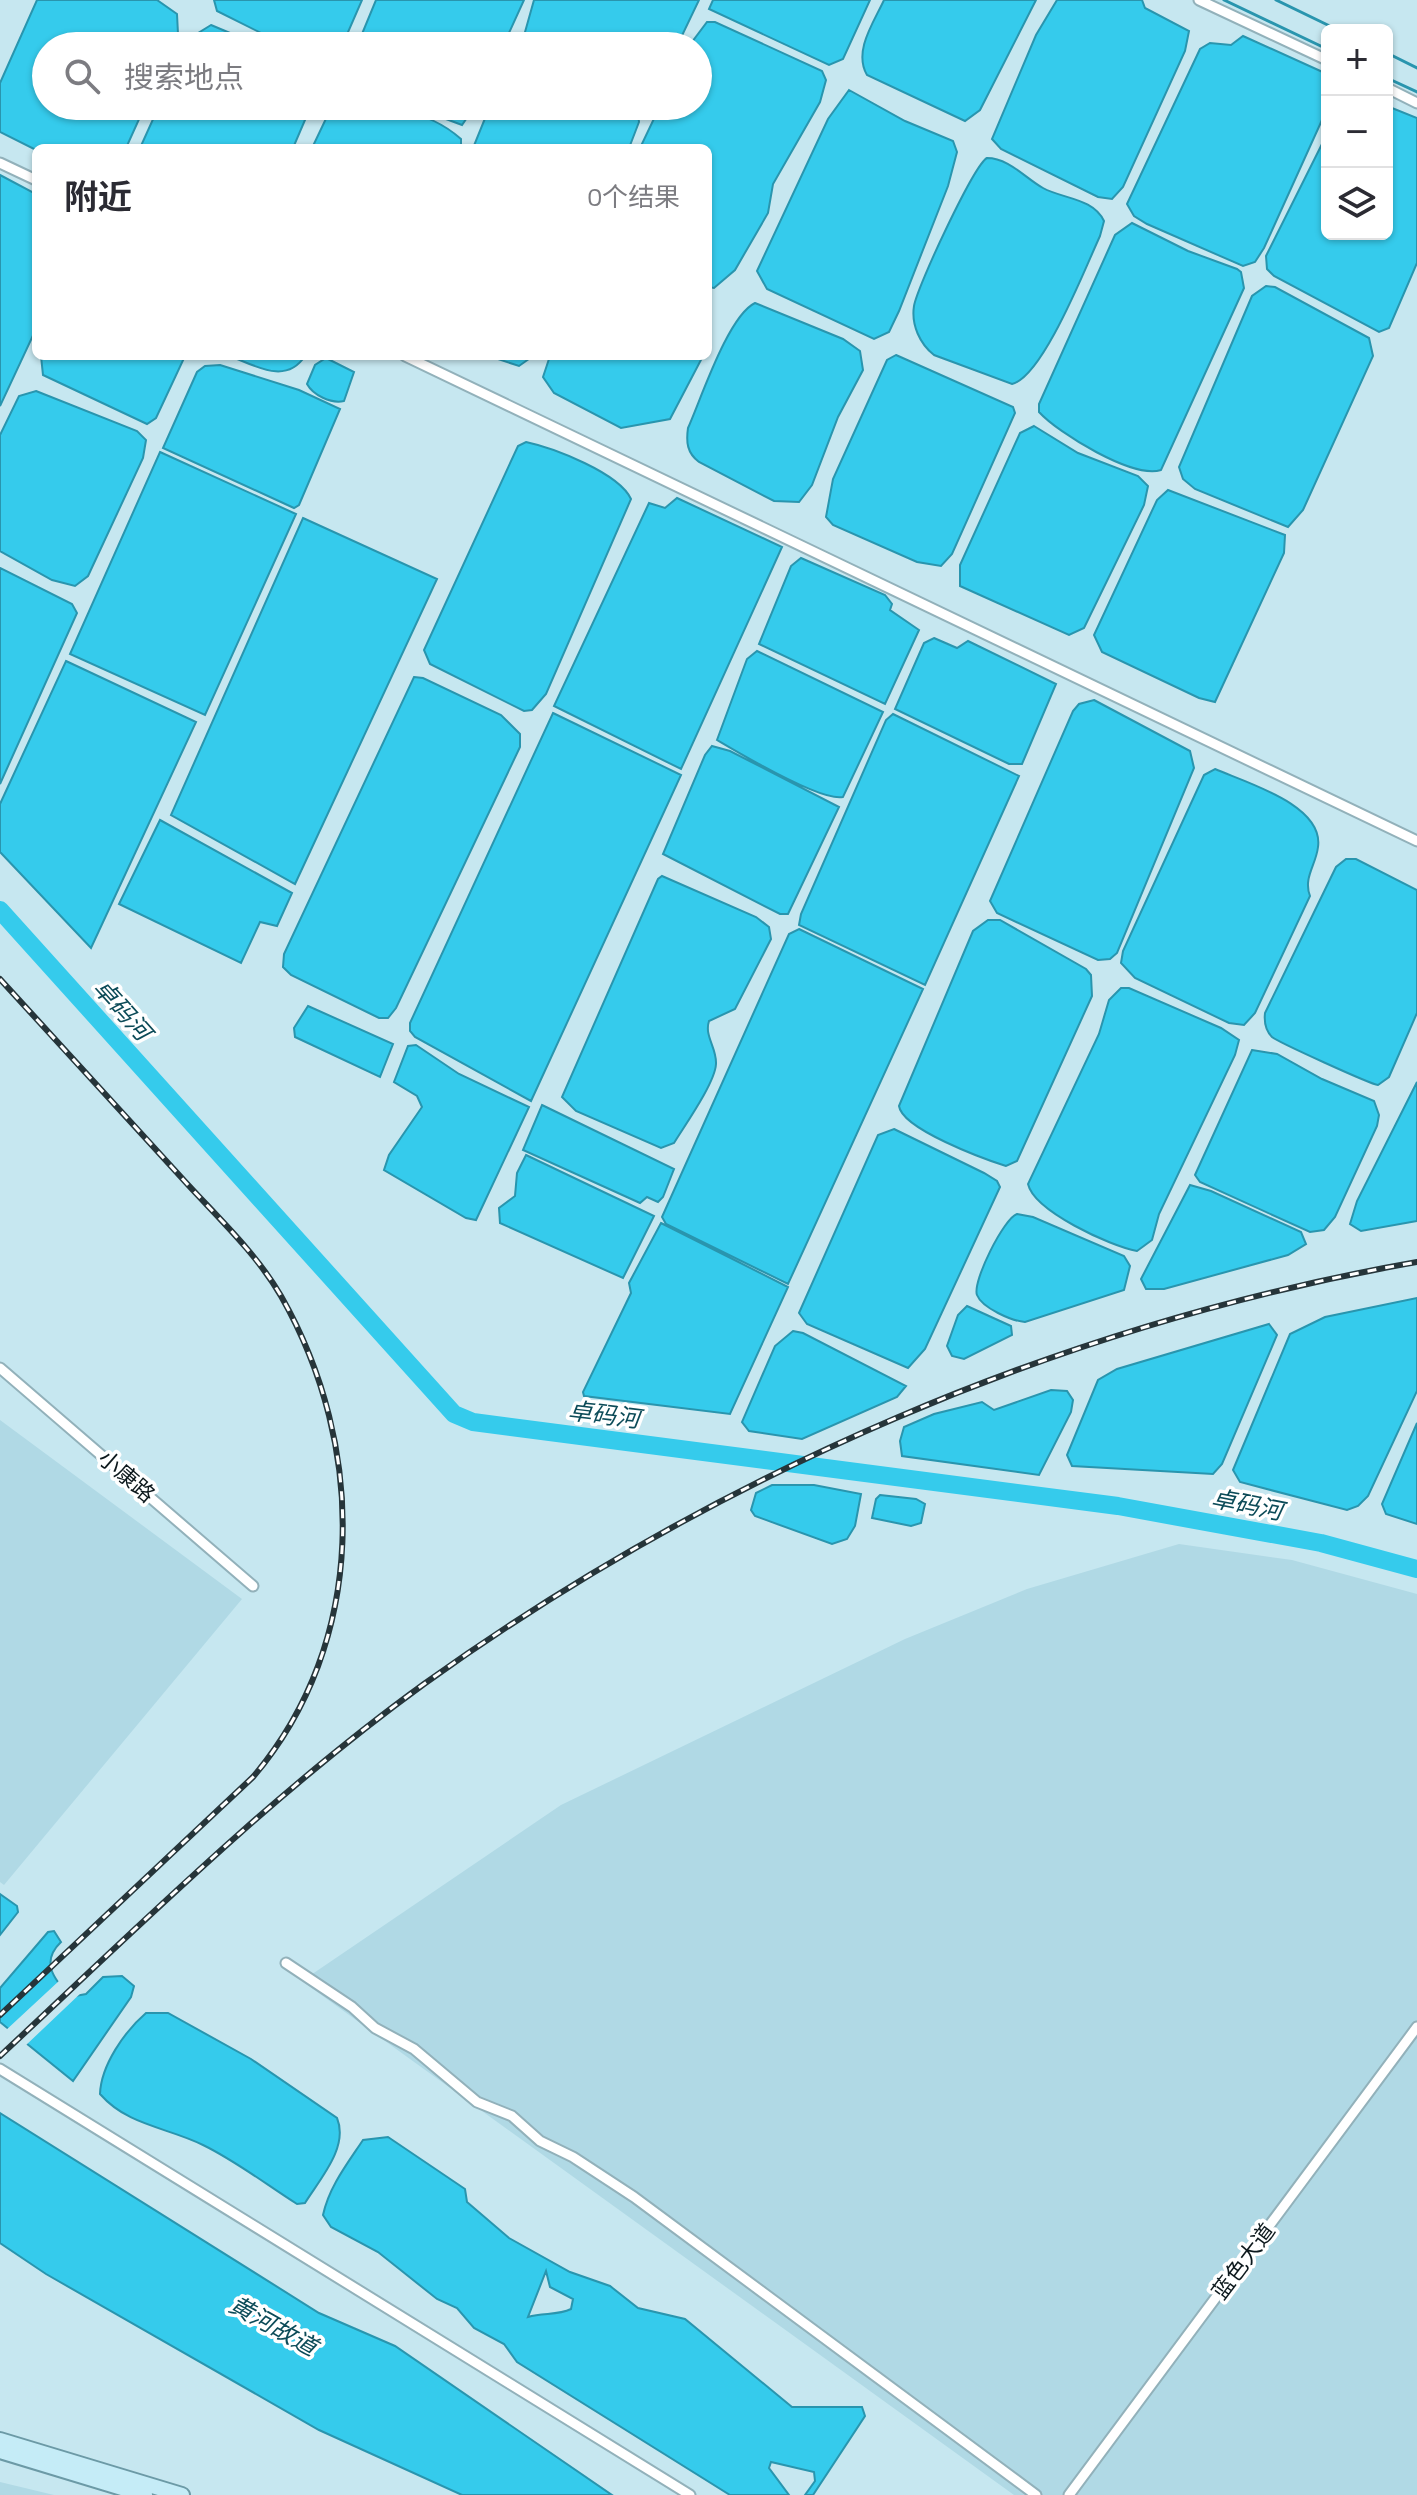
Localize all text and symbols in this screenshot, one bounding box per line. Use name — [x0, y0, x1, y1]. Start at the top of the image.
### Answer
map controls — [1321, 24, 1393, 240]
button: + — [1321, 24, 1393, 96]
search box — [32, 32, 712, 120]
icon: search — [60, 54, 104, 98]
text: 搜索地点 — [124, 54, 244, 100]
button: − — [1321, 96, 1393, 168]
button: layers — [1321, 168, 1393, 240]
text: 附近 — [64, 170, 132, 222]
text: 0个结果 — [587, 177, 680, 216]
water label: 卓码河 — [85, 971, 163, 1051]
water label: 卓码河 — [566, 1392, 646, 1437]
street label: 小康路 — [91, 1442, 163, 1510]
water label: 卓码河 — [1208, 1479, 1290, 1529]
street label: 蓝色大道 — [1203, 2216, 1283, 2306]
water label: 黄河故道 — [223, 2286, 327, 2366]

